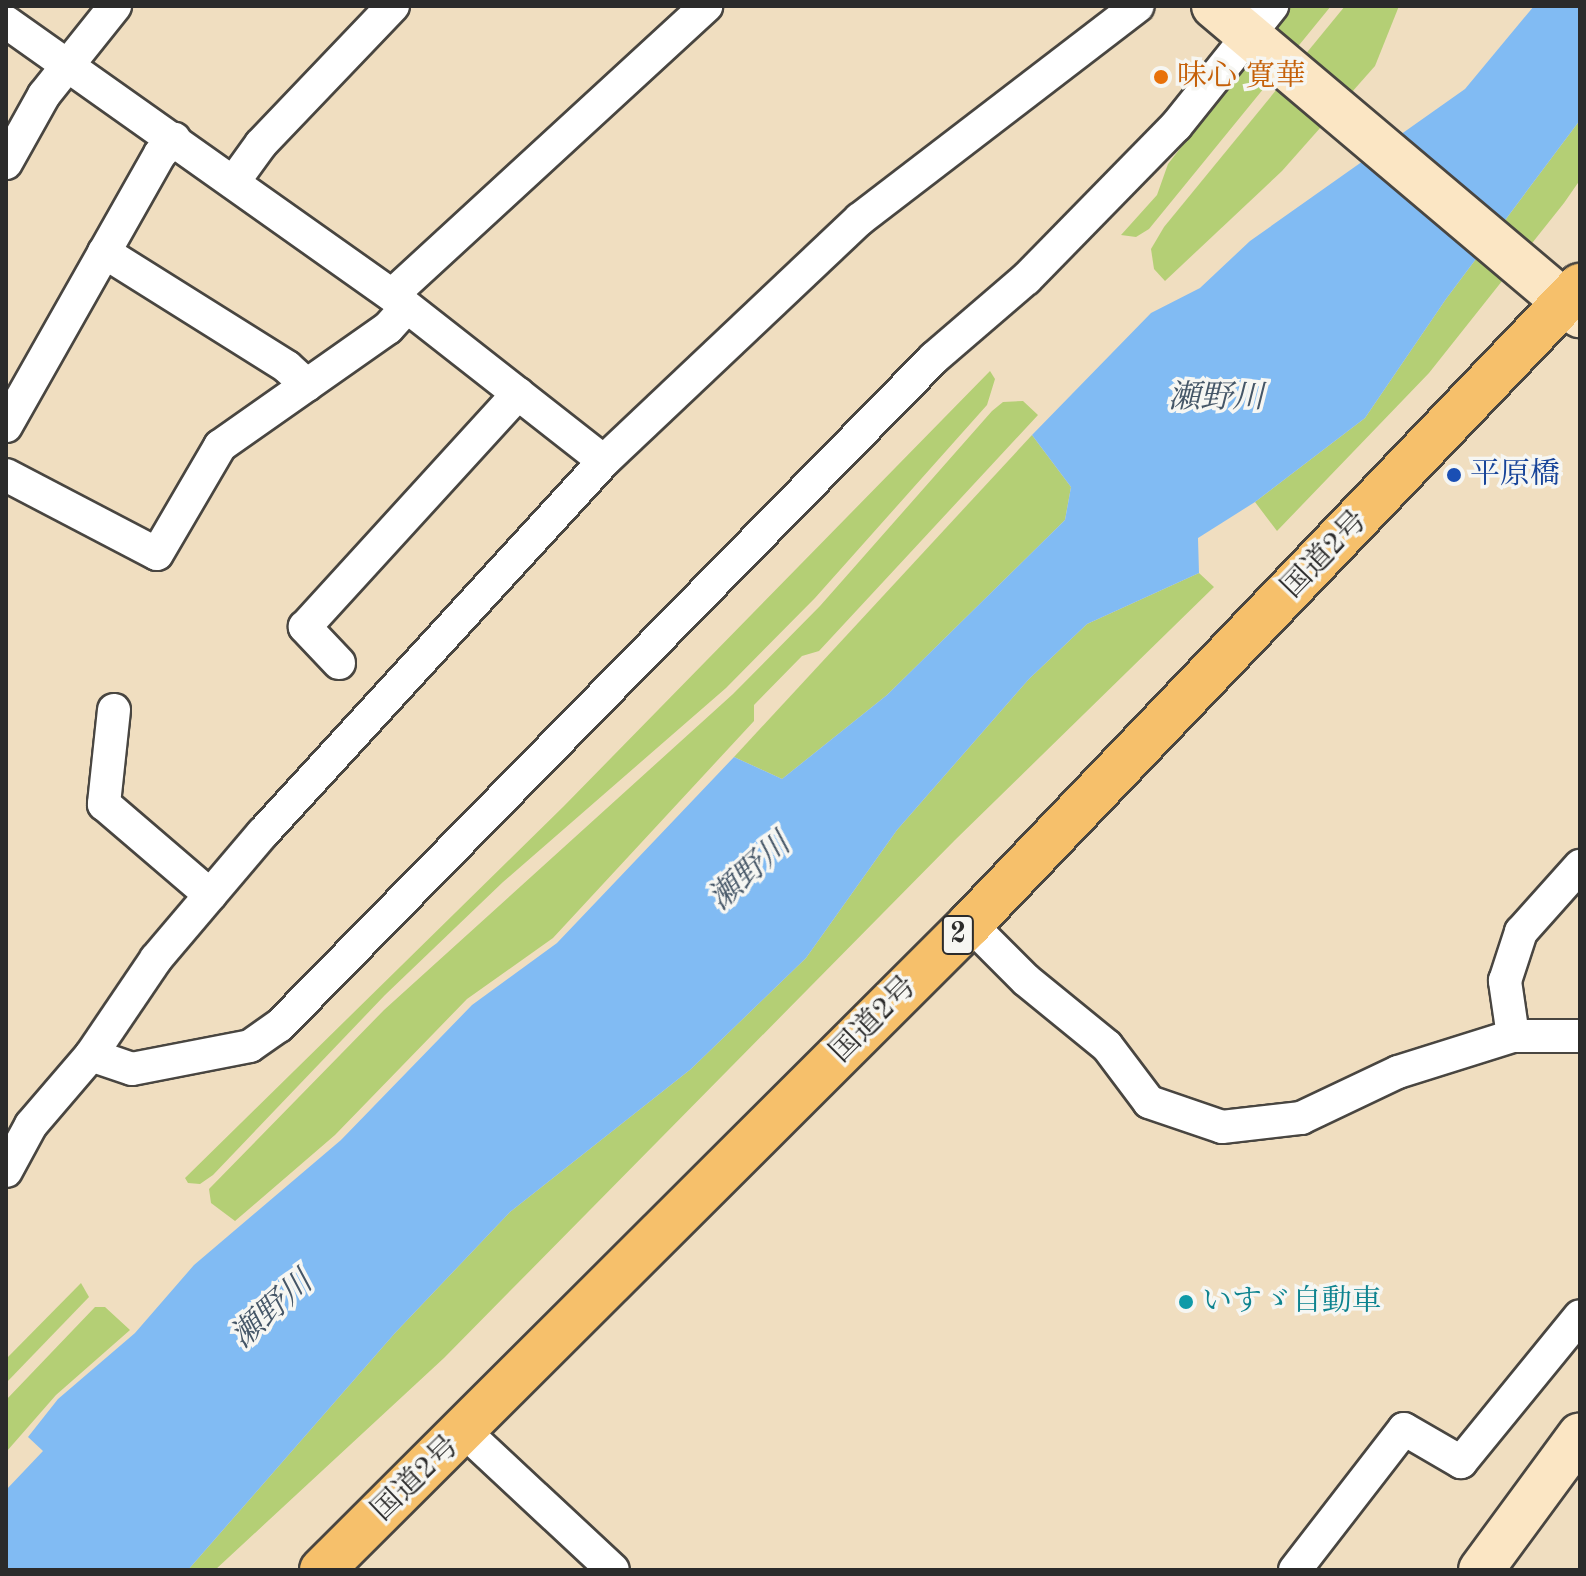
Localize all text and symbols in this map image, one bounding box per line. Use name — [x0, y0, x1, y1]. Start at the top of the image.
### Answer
place label: 味心 寛華 — [1177, 59, 1305, 95]
marker: 味心 寛華 — [1152, 68, 1170, 86]
water label: 瀬野川 — [1168, 380, 1264, 418]
place label: 平原橋 — [1470, 457, 1560, 493]
marker: 平原橋 — [1445, 466, 1463, 484]
street label: 国道2号 — [1275, 504, 1375, 606]
water label: 瀬野川 — [702, 827, 800, 919]
road number: 2 — [940, 911, 976, 959]
street label: 国道2号 — [823, 969, 925, 1071]
water label: 瀬野川 — [224, 1265, 322, 1357]
place label: いすゞ自動車 — [1202, 1284, 1382, 1320]
marker: いすゞ自動車 — [1177, 1293, 1195, 1311]
street label: 国道2号 — [365, 1429, 467, 1529]

